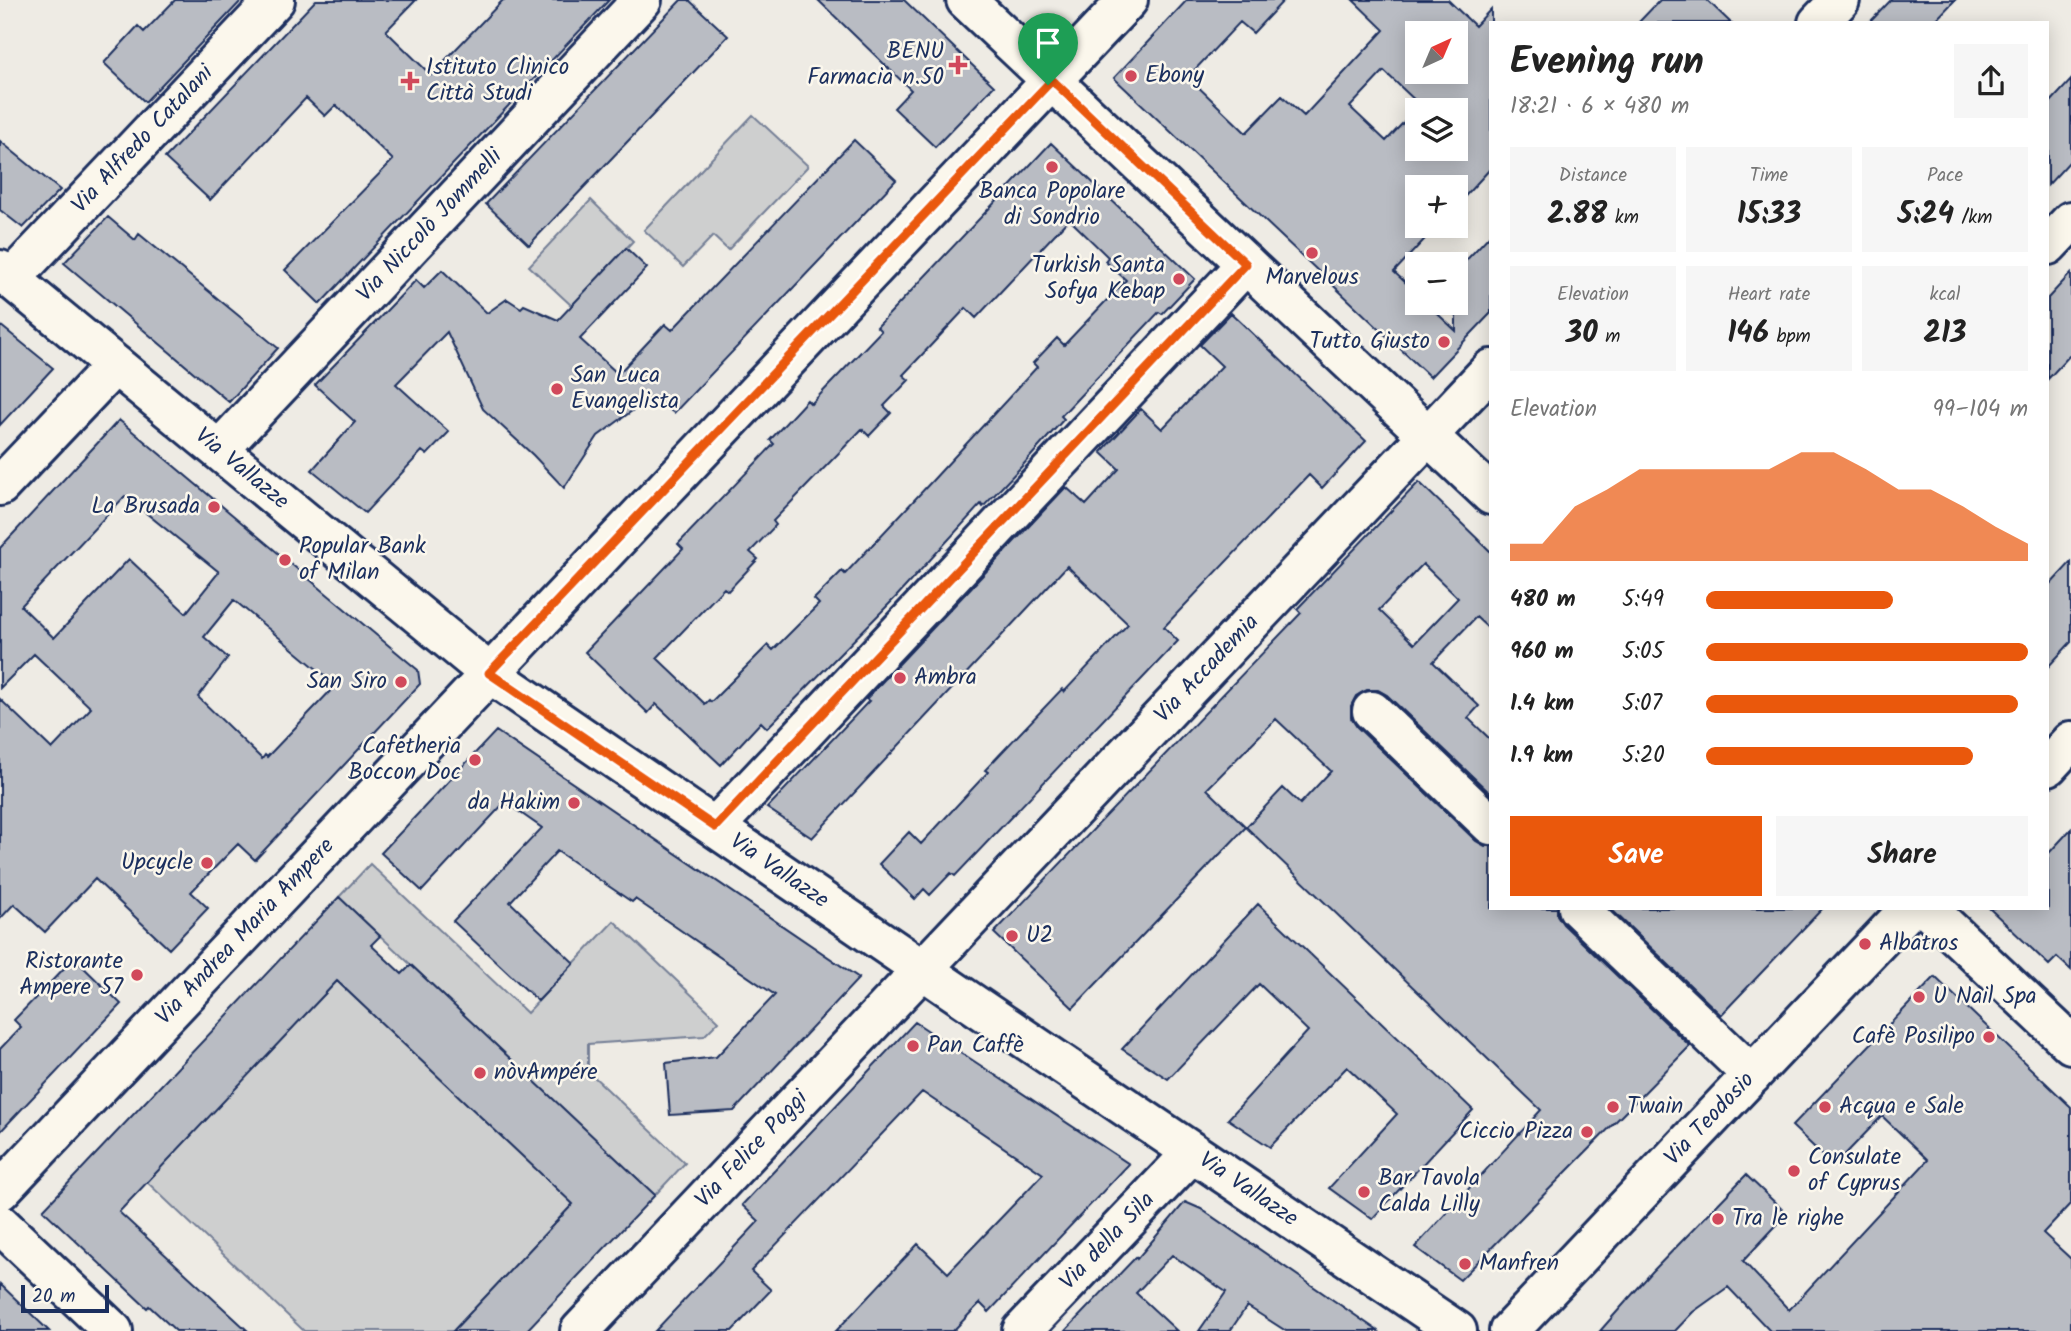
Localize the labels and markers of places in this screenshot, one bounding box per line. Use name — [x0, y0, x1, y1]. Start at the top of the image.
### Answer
pin — [1018, 13, 1078, 85]
place label: BENU Farmacia n.50 — [807, 34, 944, 96]
place label: Istituto Clinico Città Studi — [426, 50, 569, 112]
marker: BENU Farmacia n.50 — [950, 57, 966, 73]
place label: Ebony — [1145, 58, 1204, 94]
marker: Ebony — [1123, 68, 1139, 84]
marker: Istituto Clinico Città Studi — [400, 71, 420, 91]
marker: Banca Popolare di Sondrio — [1044, 159, 1060, 175]
place label: Banca Popolare di Sondrio — [979, 174, 1125, 236]
marker: Marvelous — [1304, 245, 1320, 261]
place label: Turkish Santa Sofya Kebap — [1031, 248, 1165, 310]
place label: Marvelous — [1265, 260, 1359, 296]
marker: Turkish Santa Sofya Kebap — [1171, 271, 1187, 287]
place label: Tutto Giusto — [1309, 324, 1430, 360]
marker: Tutto Giusto — [1436, 334, 1452, 350]
place label: San Luca Evangelista — [571, 358, 679, 420]
marker: San Luca Evangelista — [549, 381, 565, 397]
place label: La Brusada — [91, 489, 200, 525]
marker: La Brusada — [206, 499, 222, 515]
place label: Popular Bank of Milan — [299, 529, 426, 591]
marker: Popular Bank of Milan — [277, 552, 293, 568]
place label: Ambra — [914, 660, 977, 696]
place label: San Siro — [307, 664, 387, 700]
marker: Ambra — [892, 670, 908, 686]
marker: San Siro — [393, 674, 409, 690]
place label: Cafetheria Boccon Doc — [348, 729, 461, 791]
marker: Cafetheria Boccon Doc — [467, 752, 483, 768]
place label: da Hakim — [468, 785, 560, 821]
marker: da Hakim — [566, 795, 582, 811]
place label: Upcycle — [121, 845, 193, 881]
marker: Upcycle — [199, 855, 215, 871]
place label: U2 — [1026, 918, 1053, 954]
place label: Albatros — [1879, 926, 1958, 962]
marker: U2 — [1004, 928, 1020, 944]
marker: Albatros — [1857, 936, 1873, 952]
place label: Ristorante Ampere 57 — [19, 944, 124, 1006]
marker: Ristorante Ampere 57 — [129, 967, 145, 983]
place label: U Nail Spa — [1933, 979, 2037, 1015]
marker: U Nail Spa — [1911, 989, 1927, 1005]
place label: Cafè Posilipo — [1852, 1019, 1975, 1055]
place label: Pan Caffè — [927, 1028, 1024, 1064]
marker: Cafè Posilipo — [1981, 1029, 1997, 1045]
marker: Pan Caffè — [905, 1038, 921, 1054]
place label: nòvAmpére — [494, 1055, 598, 1091]
marker: nòvAmpére — [472, 1065, 488, 1081]
place label: Twain — [1627, 1089, 1683, 1125]
place label: Acqua e Sale — [1839, 1089, 1964, 1125]
marker: Twain — [1605, 1099, 1621, 1115]
marker: Acqua e Sale — [1817, 1099, 1833, 1115]
place label: Ciccio Pizza — [1459, 1114, 1573, 1150]
marker: Ciccio Pizza — [1579, 1124, 1595, 1140]
place label: Consulate of Cyprus — [1808, 1140, 1901, 1202]
place label: Bar Tavola Calda Lilly — [1378, 1161, 1480, 1223]
marker: Consulate of Cyprus — [1786, 1163, 1802, 1179]
marker: Bar Tavola Calda Lilly — [1356, 1184, 1372, 1200]
place label: Tra le righe — [1732, 1201, 1844, 1237]
marker: Tra le righe — [1710, 1211, 1726, 1227]
place label: Manfren — [1479, 1246, 1559, 1282]
marker: Manfren — [1457, 1256, 1473, 1272]

